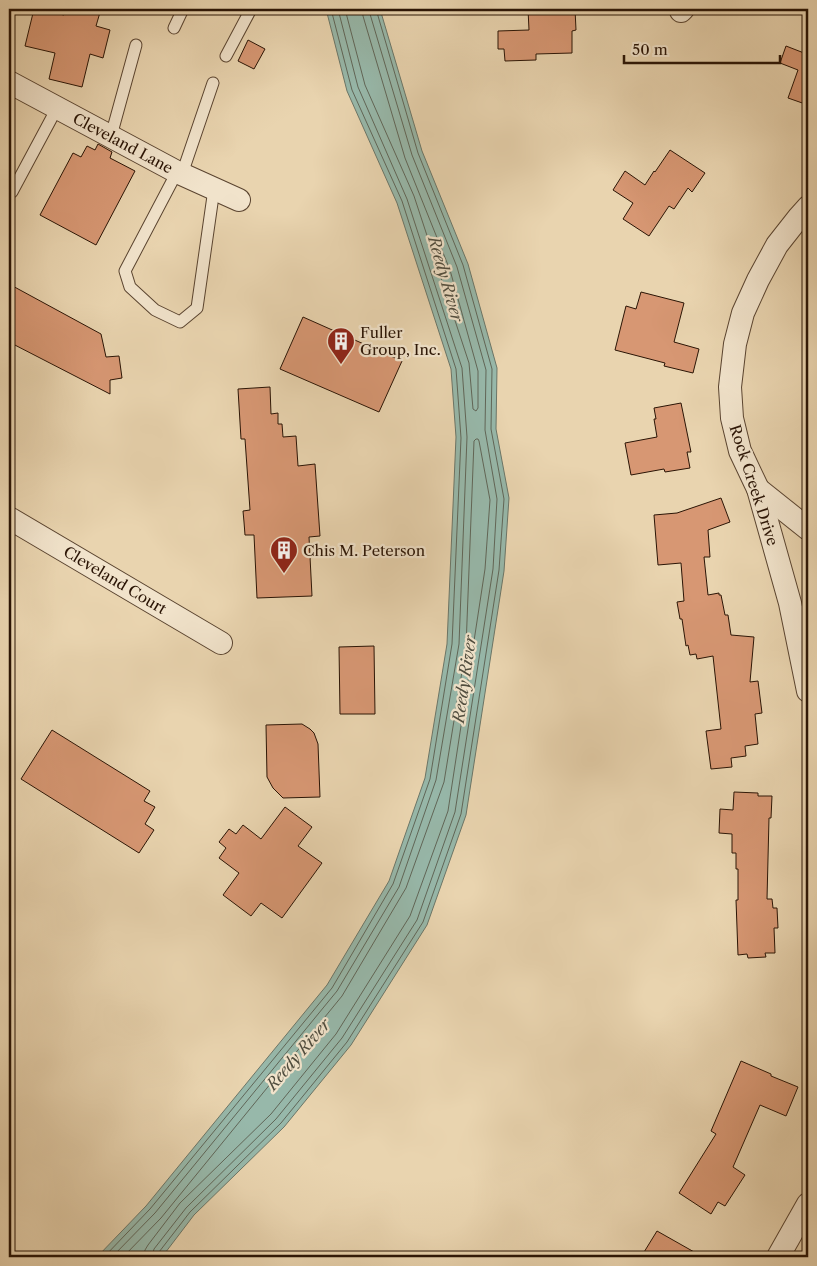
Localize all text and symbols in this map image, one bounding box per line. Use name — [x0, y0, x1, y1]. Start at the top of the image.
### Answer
scale bar — [624, 32, 781, 64]
text: 50 m — [632, 40, 668, 59]
street label: Cleveland Lane — [70, 109, 176, 177]
water label: Reedy River — [424, 232, 468, 326]
place label: Fuller Group, Inc. — [360, 323, 441, 359]
building icon: Fuller Group, Inc. — [326, 326, 356, 365]
street label: Rock Creek Drive — [725, 422, 783, 548]
building icon: Chis M. Peterson — [269, 535, 299, 574]
place label: Chis M. Peterson — [303, 541, 426, 560]
street label: Cleveland Court — [60, 542, 171, 619]
water label: Reedy River — [448, 633, 480, 726]
water label: Reedy River — [260, 1013, 335, 1095]

